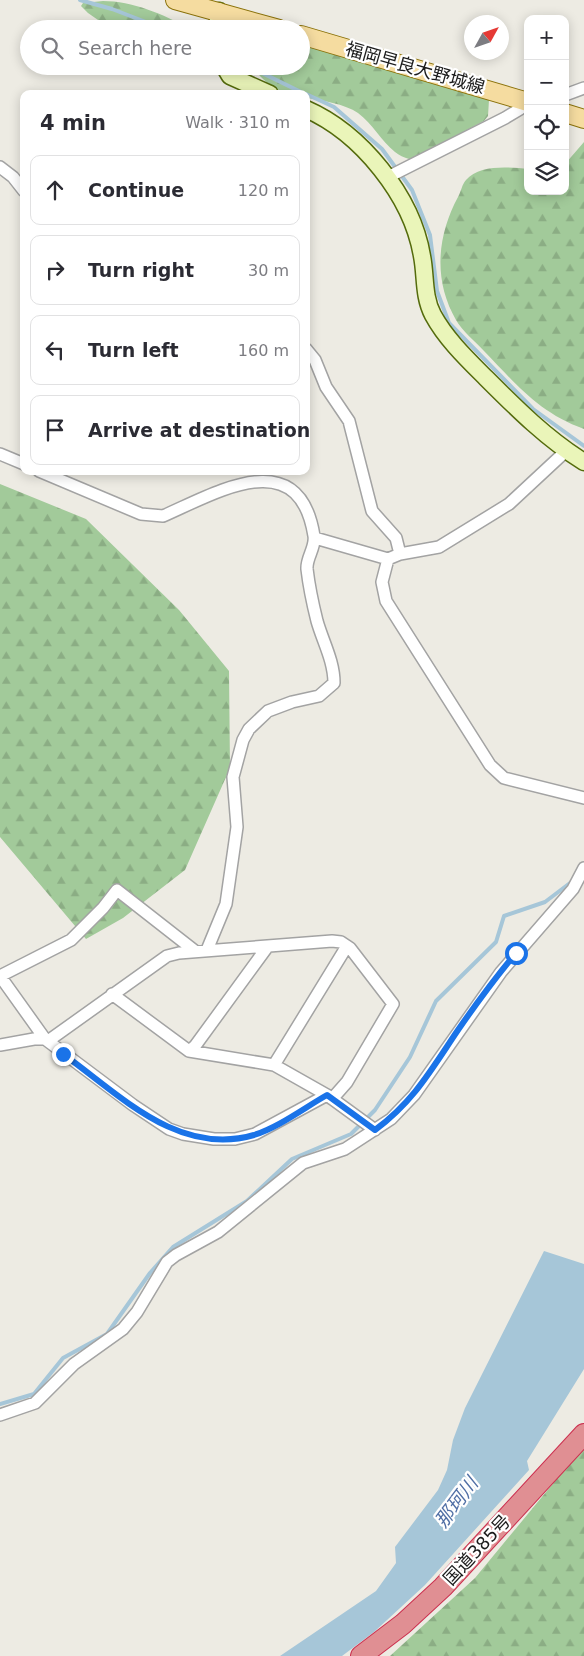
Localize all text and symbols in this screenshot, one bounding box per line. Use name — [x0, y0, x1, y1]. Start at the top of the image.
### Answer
north arrow — [464, 15, 509, 60]
map controls — [524, 15, 569, 195]
button: + — [524, 15, 569, 60]
search box — [20, 20, 310, 75]
icon: search — [38, 34, 66, 62]
text: Search here — [78, 37, 192, 59]
street label: 福岡早良大野城線 — [343, 38, 487, 97]
button: − — [524, 60, 569, 105]
button: locate — [524, 105, 569, 150]
text: 4 min — [40, 111, 106, 135]
text: Walk · 310 m — [185, 113, 290, 132]
button: layers — [524, 150, 569, 195]
icon: ahead — [41, 176, 69, 204]
text: Continue — [88, 179, 184, 201]
text: 120 m — [238, 181, 289, 200]
icon: right — [41, 256, 69, 284]
text: Turn right — [88, 259, 194, 281]
text: 30 m — [248, 261, 289, 280]
icon: left — [41, 336, 69, 364]
text: Turn left — [88, 339, 179, 361]
text: 160 m — [238, 341, 289, 360]
icon: arrive — [41, 416, 69, 444]
text: Arrive at destination — [88, 419, 310, 441]
route start — [505, 942, 528, 965]
route end — [52, 1043, 75, 1066]
water label: 那珂川 — [430, 1471, 483, 1531]
street label: 国道385号 — [439, 1510, 514, 1589]

